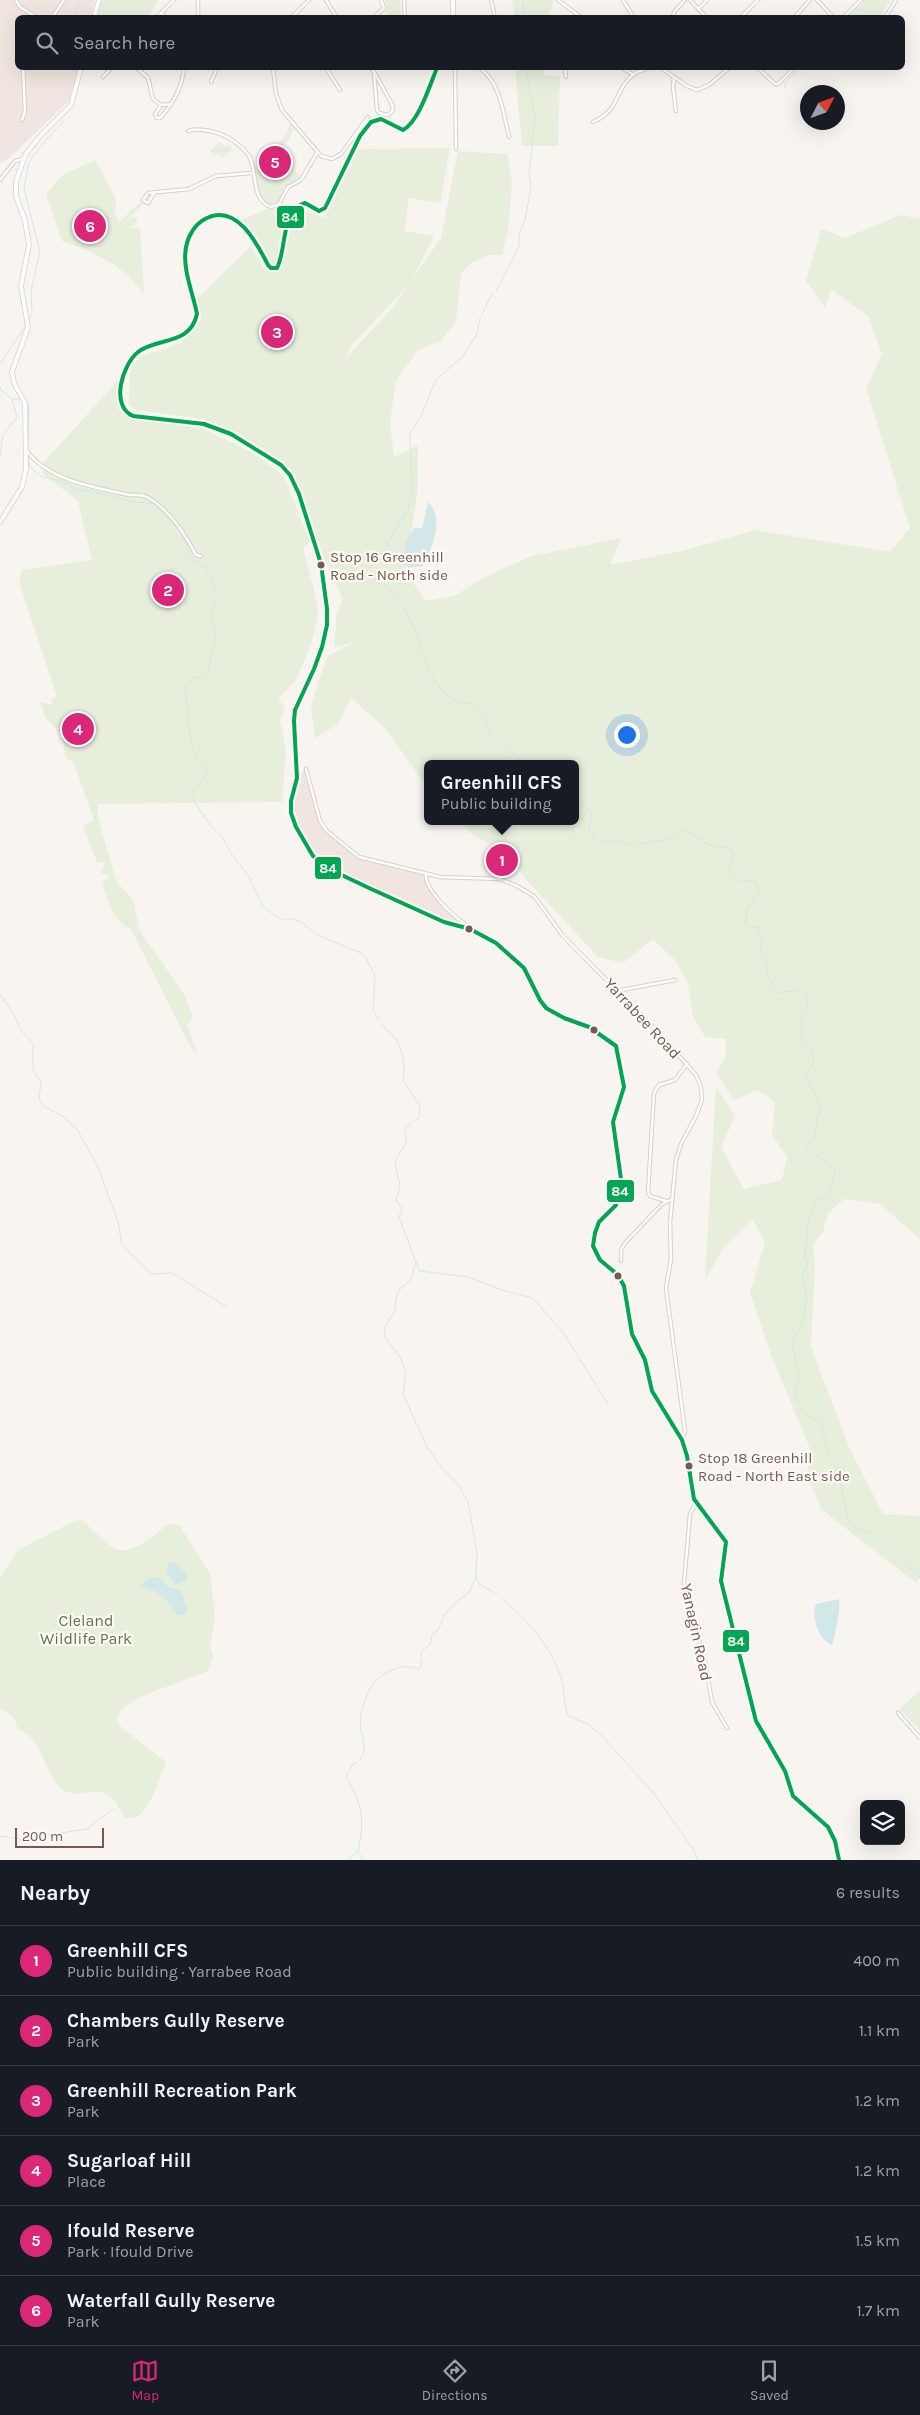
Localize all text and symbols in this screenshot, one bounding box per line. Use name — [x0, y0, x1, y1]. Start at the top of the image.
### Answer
search box — [15, 15, 905, 70]
icon: search — [33, 29, 61, 57]
text: Search here — [73, 32, 175, 54]
north arrow — [800, 85, 845, 130]
pin: 5 — [259, 143, 291, 181]
line badge: 84 — [276, 205, 305, 229]
pin: 6 — [74, 207, 106, 245]
text: 84 — [281, 209, 299, 226]
pin: 3 — [261, 313, 293, 351]
place label: Stop 16 Greenhill Road - North side — [330, 548, 448, 584]
marker: Stop 16 Greenhill Road - North side — [316, 560, 326, 570]
pin: 2 — [152, 571, 184, 609]
pin: 4 — [62, 710, 94, 748]
your location — [614, 722, 640, 748]
popup — [424, 760, 579, 825]
text: Greenhill CFS — [441, 772, 562, 794]
text: Public building — [441, 794, 552, 813]
pin: 1 — [486, 841, 518, 879]
line badge: 84 — [314, 856, 342, 880]
text: 84 — [319, 860, 337, 877]
unlabelled marker — [464, 924, 474, 934]
street label: Yarrabee Road — [600, 974, 685, 1063]
unlabelled marker — [589, 1025, 599, 1035]
line badge: 84 — [606, 1179, 635, 1203]
text: 84 — [611, 1183, 629, 1200]
unlabelled marker — [613, 1271, 623, 1281]
place label: Stop 18 Greenhill Road - North East side — [698, 1449, 850, 1485]
marker: Stop 18 Greenhill Road - North East side — [684, 1461, 694, 1471]
street label: Yanagin Road — [677, 1582, 716, 1683]
park label: Cleland Wildlife Park — [40, 1611, 132, 1648]
line badge: 84 — [722, 1629, 750, 1653]
text: 84 — [727, 1633, 745, 1650]
map controls — [860, 1800, 905, 1845]
button: layers — [860, 1800, 905, 1845]
scale bar — [15, 1825, 104, 1848]
text: 200 m — [22, 1828, 63, 1845]
text: Nearby — [20, 1881, 90, 1905]
text: 6 results — [836, 1883, 900, 1902]
text: Greenhill CFS — [67, 1940, 188, 1962]
text: 1 — [33, 1951, 39, 1970]
text: 400 m — [853, 1951, 900, 1970]
text: Public building · Yarrabee Road — [67, 1962, 292, 1981]
text: Chambers Gully Reserve — [67, 2010, 285, 2032]
text: 2 — [31, 2021, 41, 2040]
text: 1.1 km — [859, 2021, 900, 2040]
text: Park — [67, 2032, 99, 2051]
text: Greenhill Recreation Park — [67, 2080, 297, 2102]
text: 3 — [31, 2091, 41, 2110]
text: 1.2 km — [855, 2091, 900, 2110]
text: Park — [67, 2102, 99, 2121]
text: Sugarloaf Hill — [67, 2150, 191, 2172]
text: 4 — [31, 2161, 41, 2180]
text: 1.2 km — [855, 2161, 900, 2180]
text: Place — [67, 2172, 106, 2191]
text: Ifould Reserve — [67, 2220, 194, 2242]
text: 5 — [31, 2231, 41, 2250]
text: 1.5 km — [855, 2231, 900, 2250]
text: Park · Ifould Drive — [67, 2242, 193, 2261]
text: Waterfall Gully Reserve — [67, 2290, 275, 2312]
text: 6 — [31, 2301, 41, 2320]
text: 1.7 km — [857, 2301, 900, 2320]
text: Park — [67, 2312, 99, 2331]
tab: Map — [131, 2357, 159, 2404]
tab: Directions — [422, 2357, 488, 2404]
tab: Saved — [750, 2357, 789, 2404]

